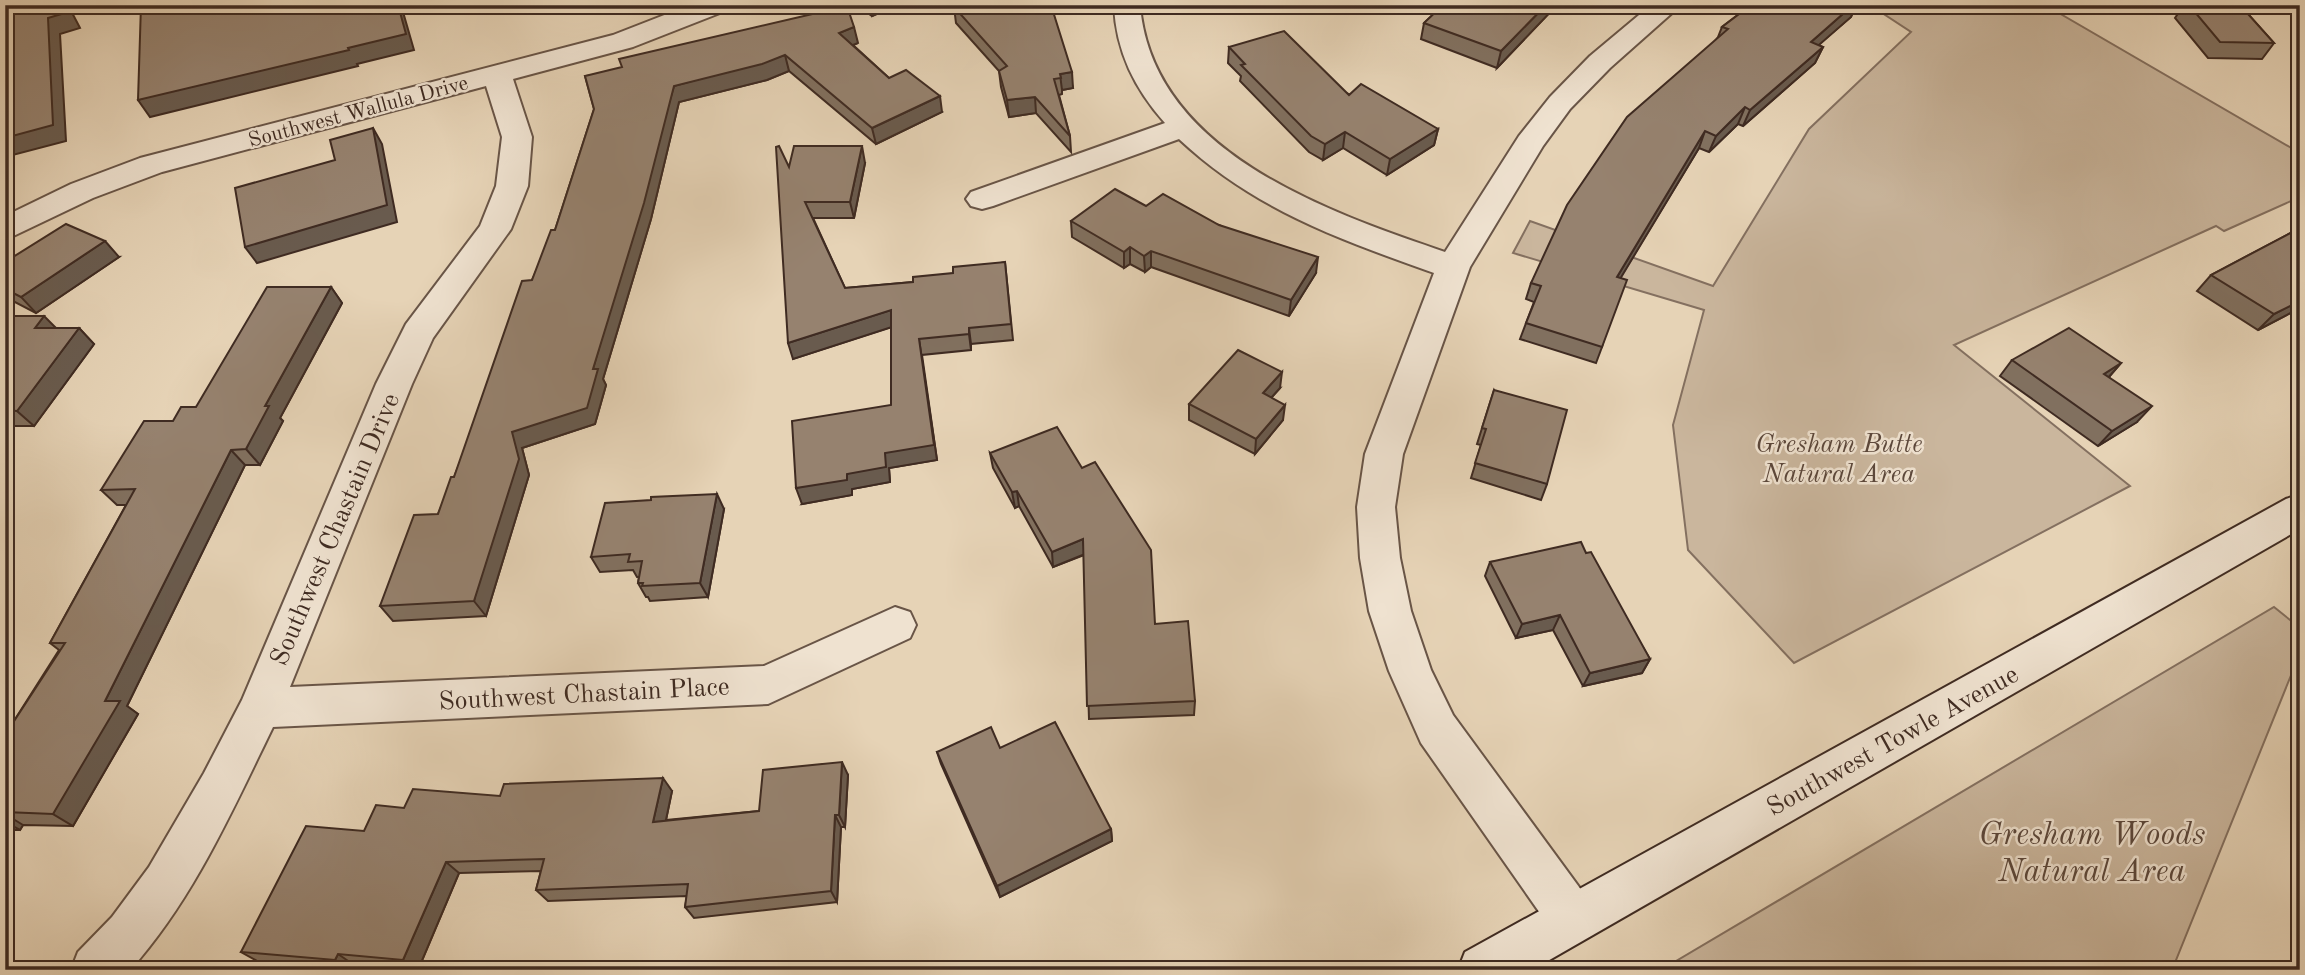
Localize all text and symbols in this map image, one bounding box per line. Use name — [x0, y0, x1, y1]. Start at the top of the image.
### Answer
street label: Southwest Wallula Drive — [246, 73, 471, 152]
street label: Southwest Chastain Drive — [267, 390, 405, 670]
park label: Gresham Butte Natural Area — [1755, 432, 1923, 488]
street label: Southwest Towle Avenue — [1763, 662, 2023, 822]
street label: Southwest Chastain Place — [438, 674, 730, 716]
park label: Gresham Woods Natural Area — [1979, 820, 2205, 889]

